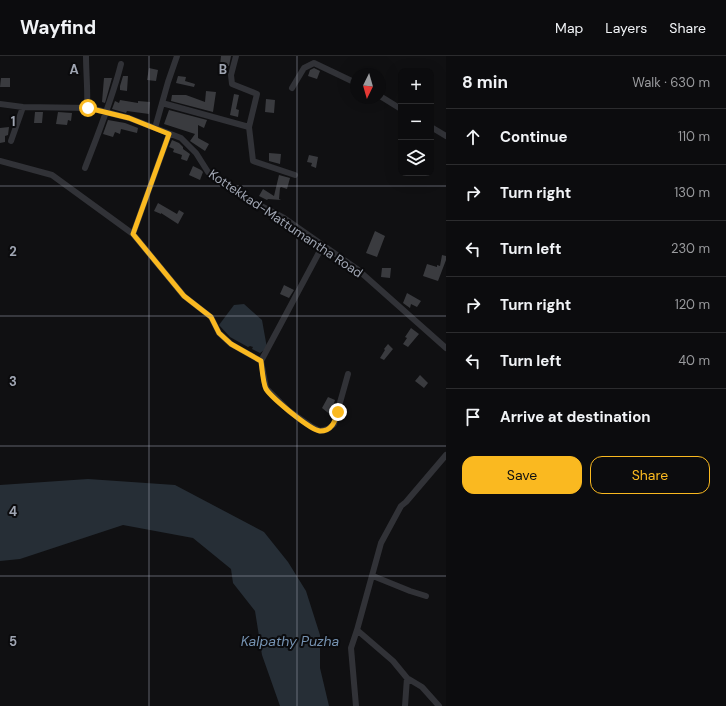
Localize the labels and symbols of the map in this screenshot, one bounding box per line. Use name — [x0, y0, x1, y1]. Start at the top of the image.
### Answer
text: A — [69, 61, 79, 78]
text: B — [219, 61, 227, 78]
north arrow — [350, 68, 386, 104]
route start — [79, 99, 97, 117]
text: 1 — [11, 113, 15, 130]
street label: Kottekkad-Mattumantha Road — [205, 165, 366, 281]
text: 2 — [9, 243, 17, 260]
text: 3 — [9, 373, 17, 390]
route end — [329, 403, 347, 421]
text: 4 — [9, 503, 17, 520]
water label: Kalpathy Puzha — [241, 632, 340, 650]
text: 5 — [9, 633, 17, 650]

